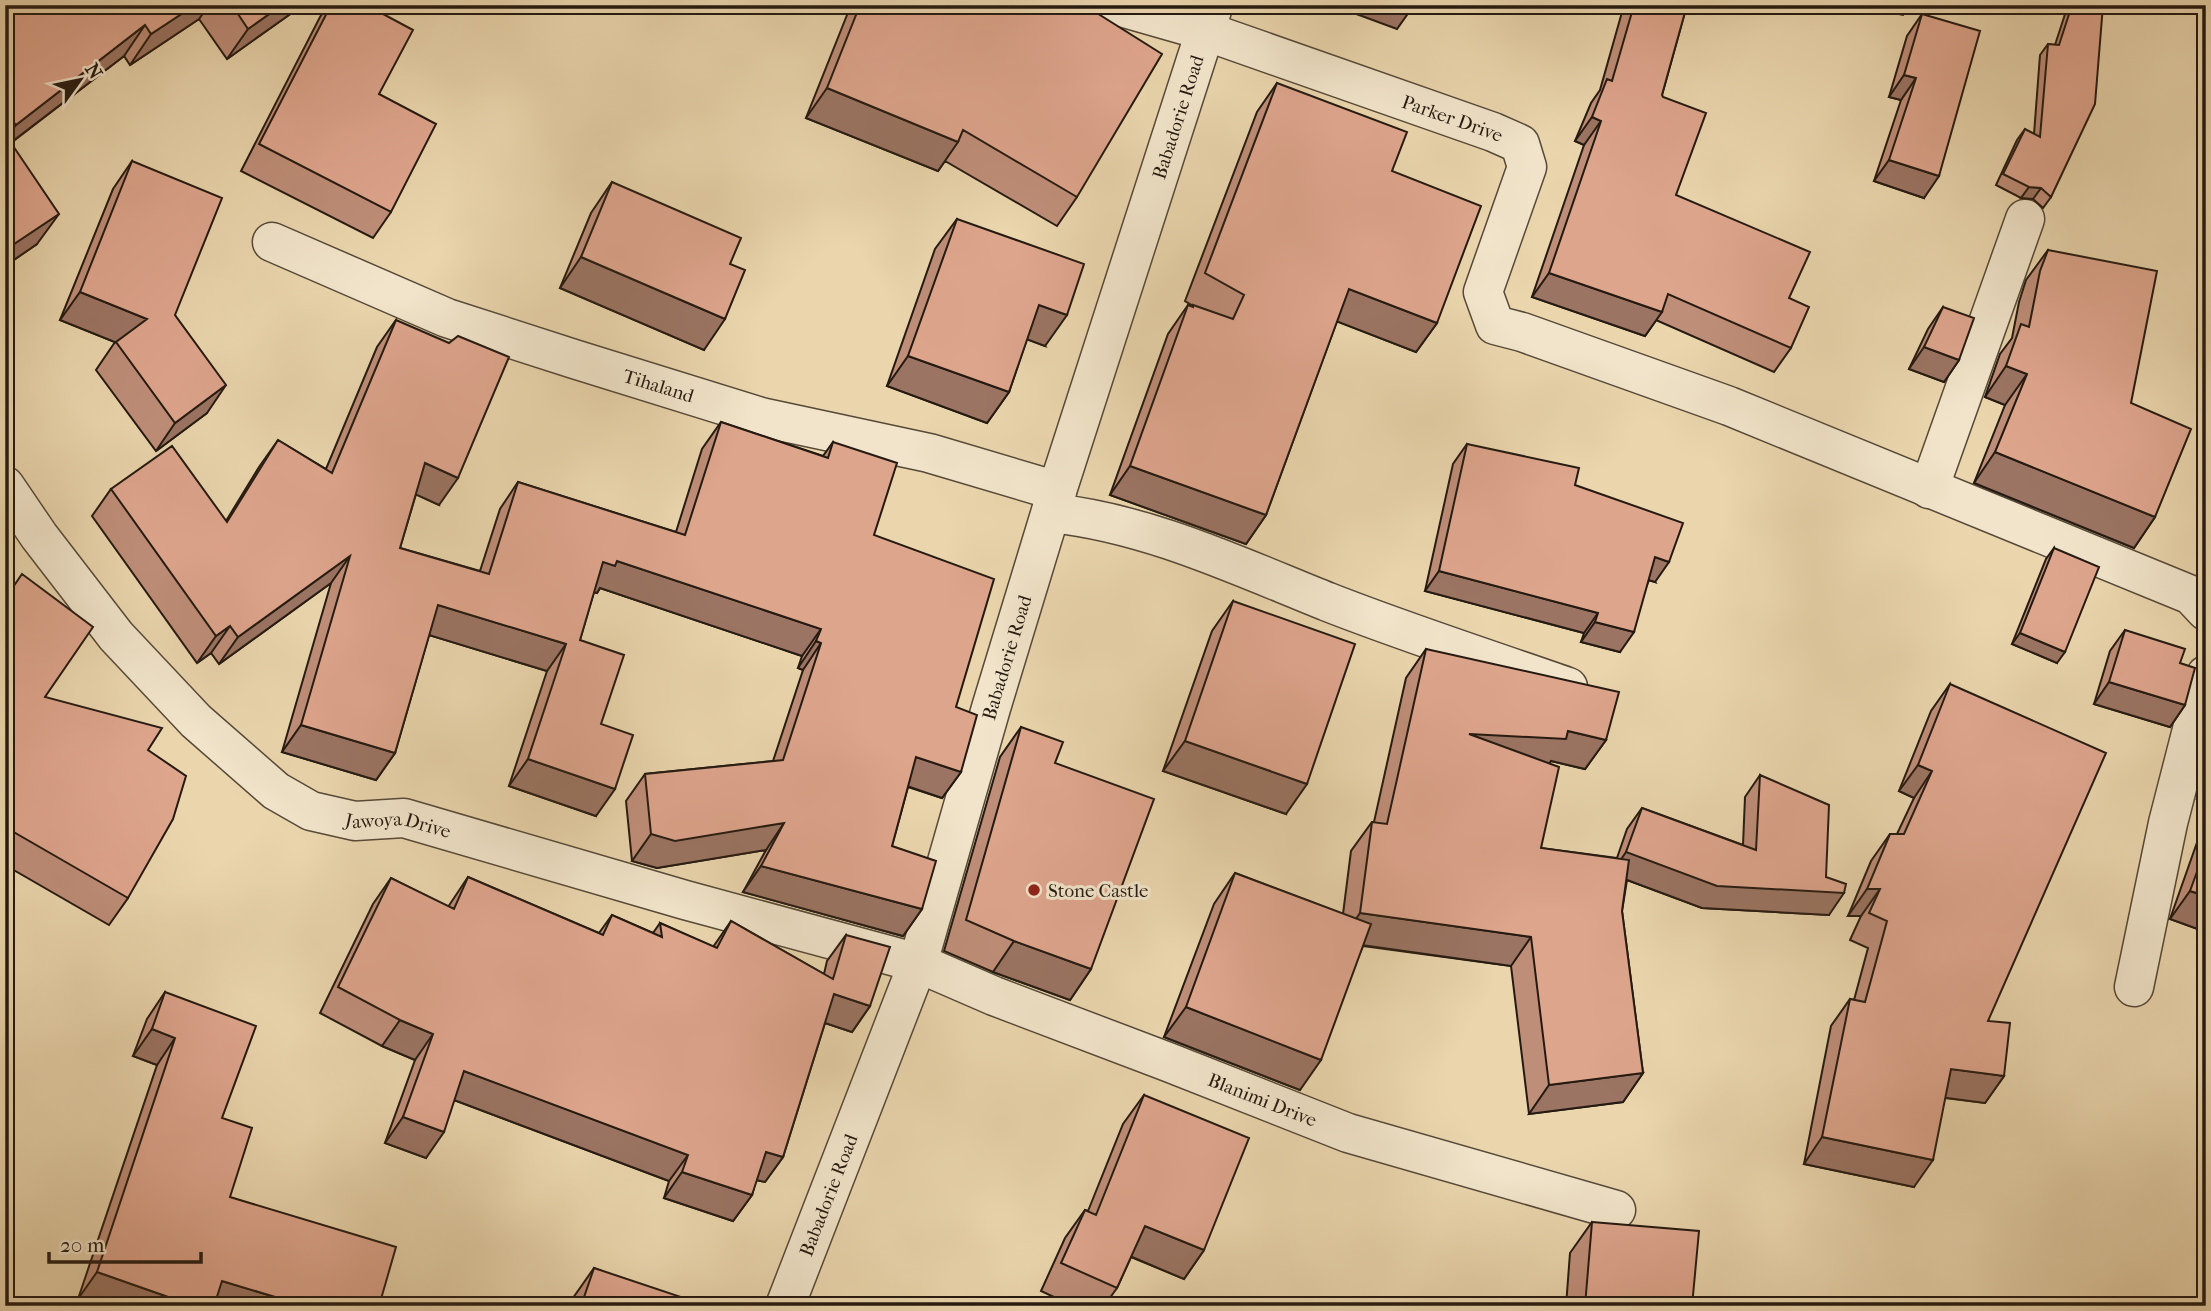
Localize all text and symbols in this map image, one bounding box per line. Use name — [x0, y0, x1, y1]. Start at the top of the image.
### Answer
north arrow — [46, 46, 116, 116]
street label: Babadorie Road — [1148, 52, 1209, 182]
text: N — [80, 59, 107, 84]
street label: Parker Drive — [1399, 91, 1506, 147]
street label: Tihaland — [620, 365, 697, 408]
street label: Babadorie Road — [978, 592, 1037, 723]
street label: Jawoya Drive — [341, 808, 453, 843]
place label: Stone Castle — [1048, 880, 1148, 902]
marker: Stone Castle — [1026, 882, 1042, 898]
street label: Blanimi Drive — [1205, 1069, 1320, 1132]
street label: Babadorie Road — [795, 1131, 863, 1260]
scale bar — [49, 1220, 201, 1264]
text: 20 m — [60, 1233, 105, 1257]

